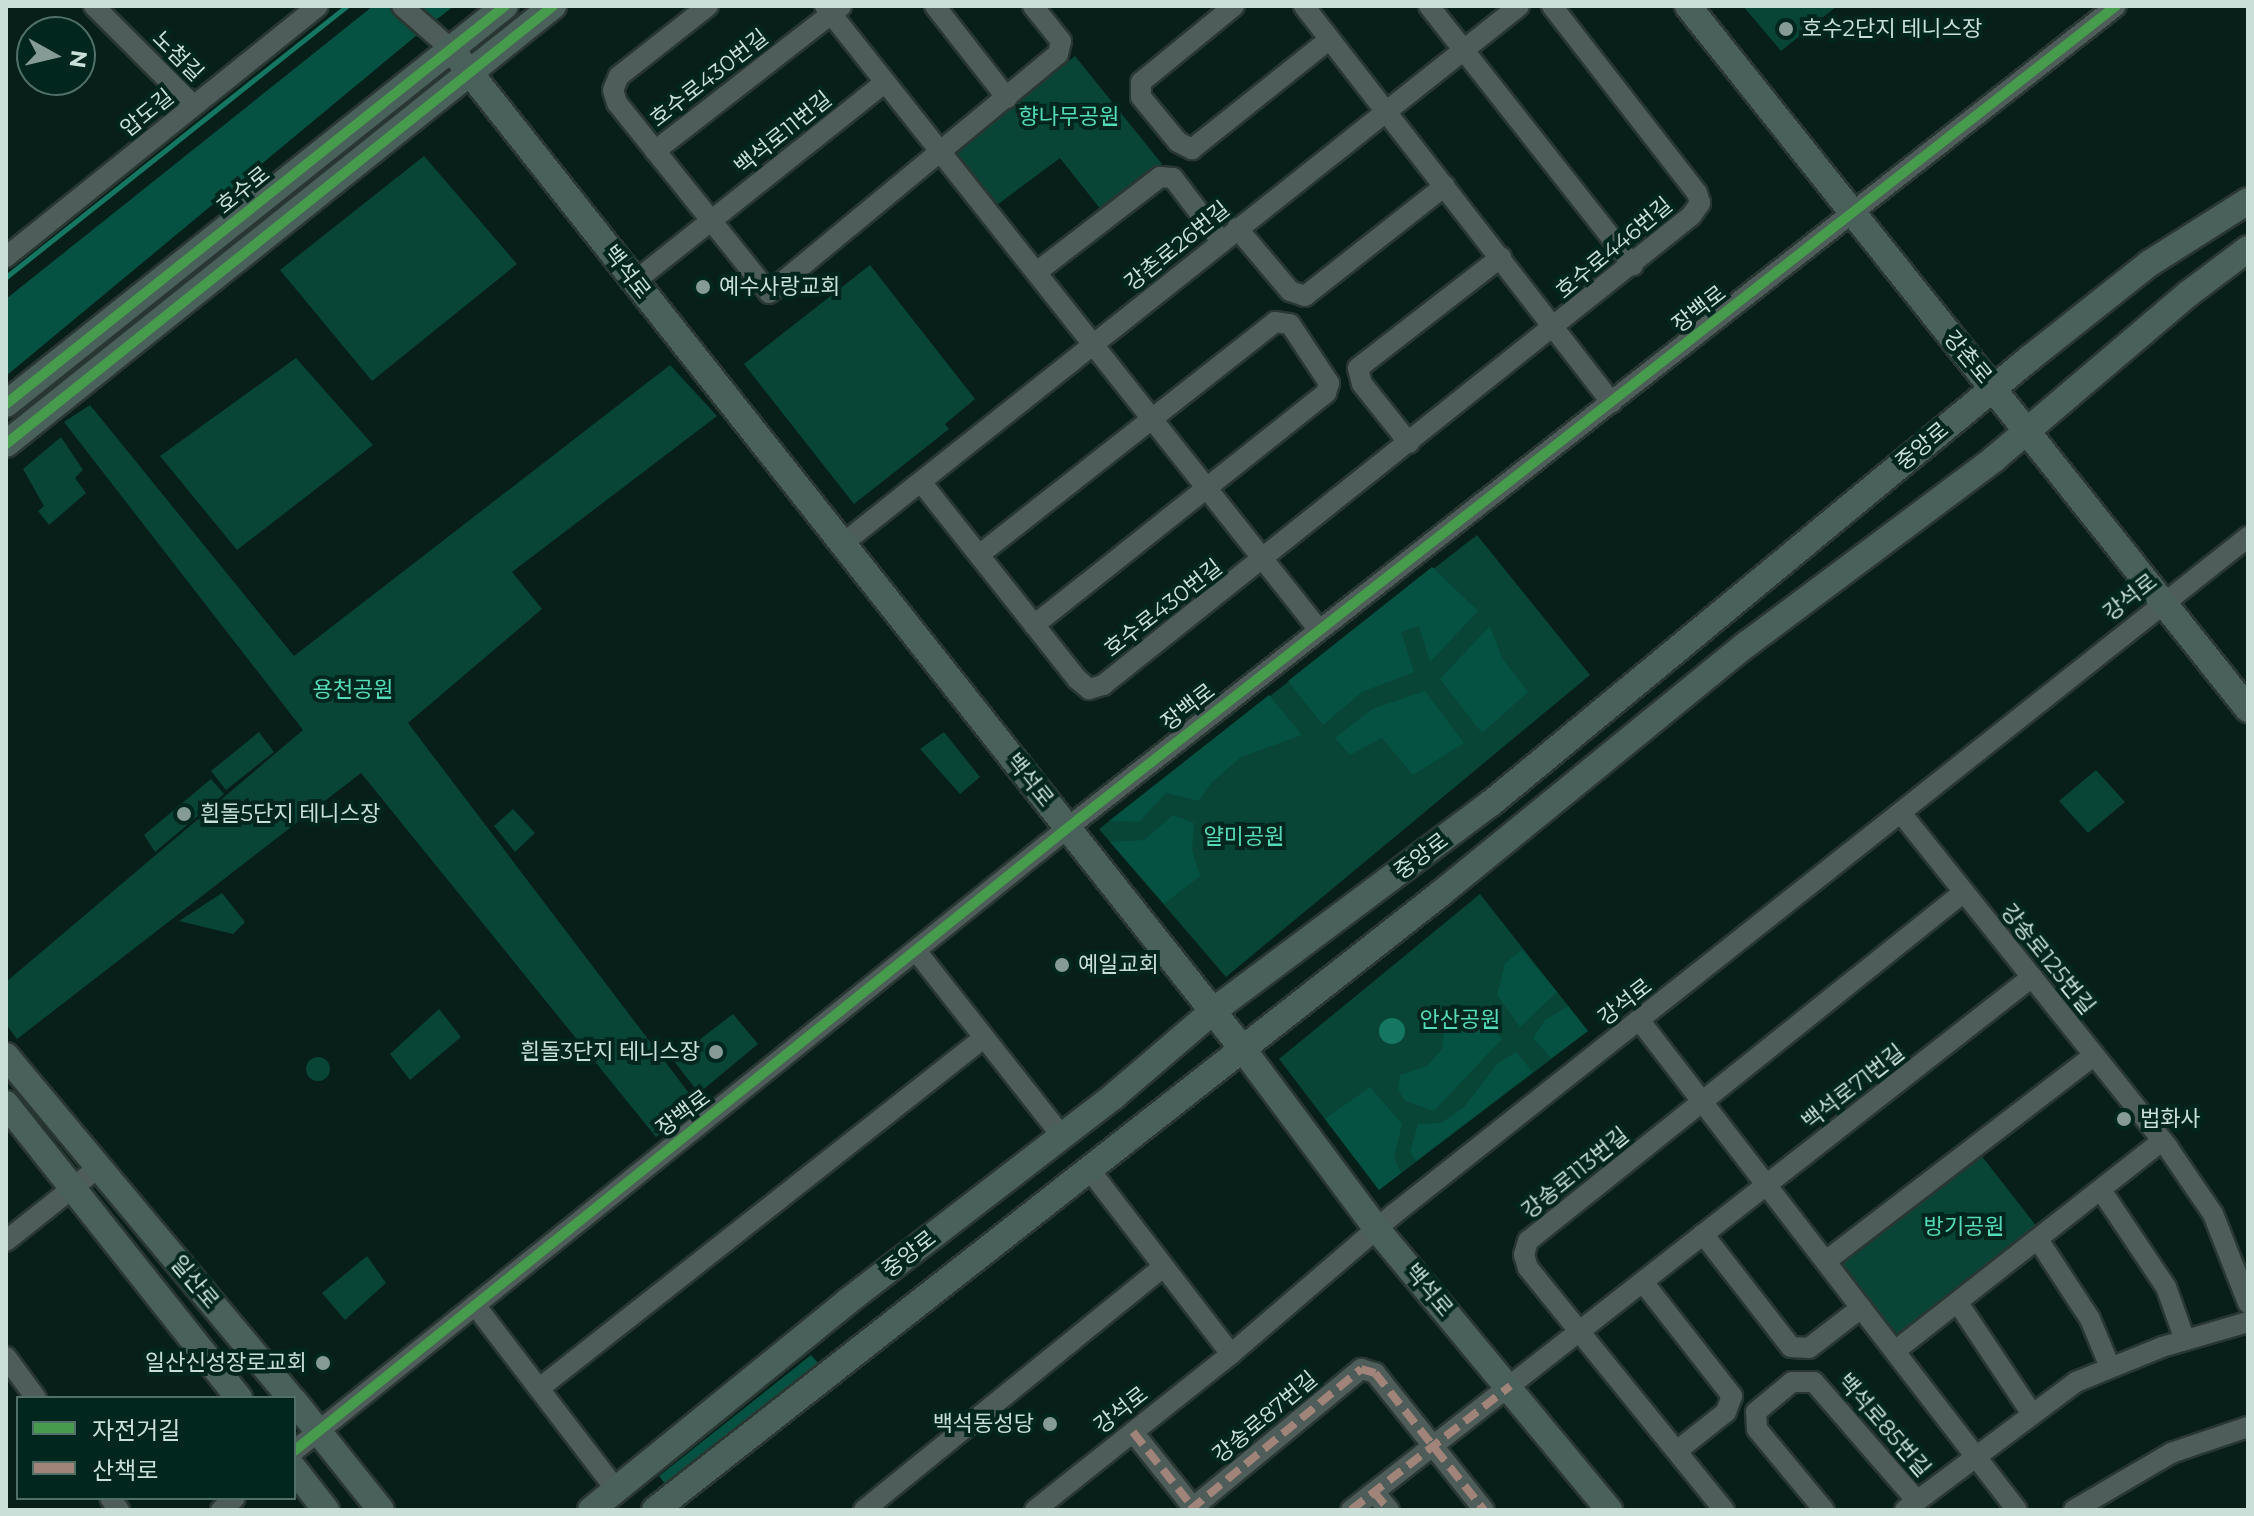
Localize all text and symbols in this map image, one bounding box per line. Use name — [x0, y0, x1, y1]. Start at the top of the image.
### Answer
north arrow — [16, 16, 96, 96]
place label: 호수2단지 테니스장 — [1802, 16, 1982, 42]
marker: 호수2단지 테니스장 — [1777, 20, 1795, 38]
street label: 호수로430번길 — [645, 24, 773, 132]
street label: 노첨길 — [147, 25, 209, 87]
text: N — [64, 48, 93, 70]
street label: 압도길 — [115, 84, 179, 142]
street label: 백석로11번길 — [729, 86, 837, 180]
park label: 향나무공원 — [1018, 104, 1120, 130]
street label: 호수로 — [211, 161, 275, 219]
street label: 호수로446번길 — [1550, 192, 1678, 304]
street label: 강촌로26번길 — [1119, 196, 1235, 296]
street label: 백석로 — [598, 240, 656, 304]
place label: 예수사랑교회 — [719, 274, 840, 300]
marker: 예수사랑교회 — [694, 278, 712, 296]
street label: 장백로 — [1667, 280, 1731, 338]
street label: 강촌로 — [1938, 325, 1998, 389]
street label: 중앙로 — [1890, 416, 1954, 476]
street label: 호수로430번길 — [1099, 554, 1227, 662]
street label: 강석로 — [2098, 568, 2162, 626]
park label: 용천공원 — [313, 677, 393, 703]
street label: 장백로 — [1156, 678, 1220, 736]
street label: 백석로 — [1001, 748, 1059, 812]
place label: 흰돌5단지 테니스장 — [200, 801, 380, 827]
marker: 흰돌5단지 테니스장 — [175, 805, 193, 823]
park label: 얄미공원 — [1204, 824, 1284, 850]
street label: 중앙로 — [1389, 827, 1453, 885]
street label: 강송로125번길 — [1996, 899, 2100, 1019]
place label: 예일교회 — [1078, 952, 1159, 978]
marker: 예일교회 — [1053, 956, 1071, 974]
street label: 강석로 — [1593, 973, 1657, 1031]
park label: 안산공원 — [1420, 1007, 1500, 1033]
place label: 흰돌3단지 테니스장 — [520, 1039, 700, 1065]
street label: 백석로71번길 — [1797, 1039, 1909, 1135]
marker: 흰돌3단지 테니스장 — [707, 1043, 725, 1061]
street label: 장백로 — [651, 1084, 715, 1142]
place label: 법화사 — [2140, 1106, 2201, 1132]
marker: 법화사 — [2115, 1110, 2133, 1128]
street label: 강송로113번길 — [1516, 1122, 1634, 1224]
park label: 방기공원 — [1924, 1214, 2004, 1240]
street label: 중앙로 — [877, 1225, 941, 1283]
street label: 일산로 — [165, 1250, 225, 1314]
street label: 백석로 — [1399, 1258, 1459, 1322]
place label: 일산신성장로교회 — [145, 1350, 307, 1376]
marker: 일산신성장로교회 — [314, 1354, 332, 1372]
street label: 강송로87번길 — [1207, 1366, 1323, 1468]
street label: 백석로85번길 — [1832, 1368, 1936, 1482]
street label: 강석로 — [1089, 1381, 1153, 1439]
legend — [16, 1396, 296, 1500]
place label: 백석동성당 — [933, 1411, 1034, 1437]
marker: 백석동성당 — [1041, 1415, 1059, 1433]
text: 자전거길 — [92, 1416, 180, 1445]
text: 산책로 — [92, 1456, 158, 1485]

